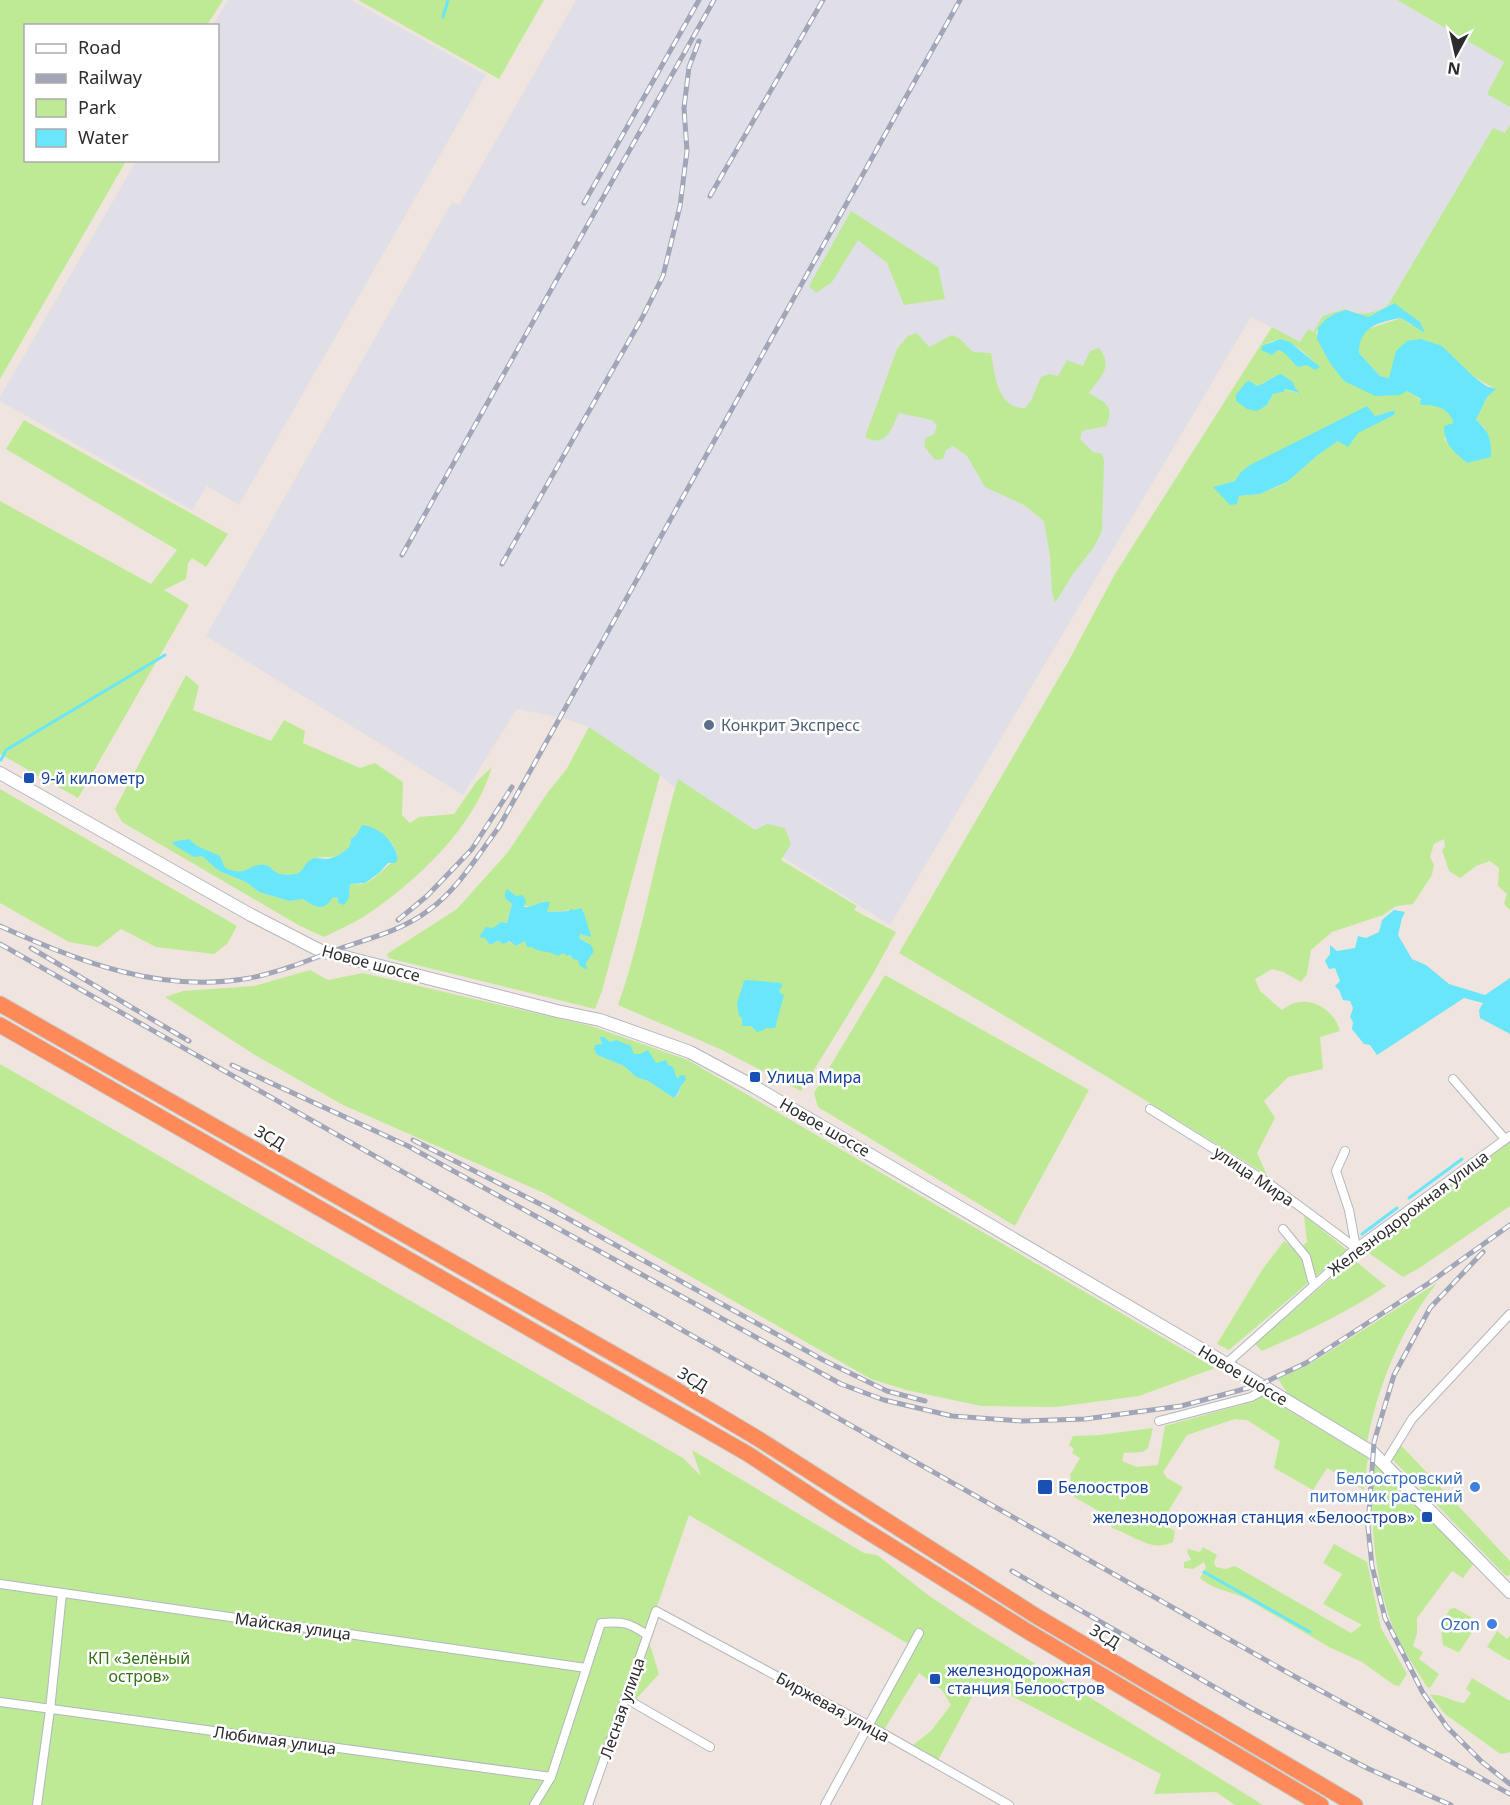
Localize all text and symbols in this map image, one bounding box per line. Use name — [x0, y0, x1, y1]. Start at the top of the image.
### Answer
legend — [24, 24, 219, 162]
north arrow — [1426, 24, 1486, 84]
text: Road — [78, 35, 121, 59]
text: N — [1446, 57, 1462, 81]
text: Railway — [78, 65, 143, 89]
text: Park — [78, 95, 116, 119]
text: Water — [78, 125, 129, 149]
place label: Конкрит Экспресс — [721, 714, 860, 736]
marker: Конкрит Экспресс — [702, 718, 716, 732]
place label: 9-й километр — [41, 767, 145, 789]
marker: 9-й километр — [22, 771, 36, 785]
street label: Новое шоссе — [319, 939, 423, 987]
place label: Улица Мира — [767, 1066, 861, 1088]
marker: Улица Мира — [748, 1070, 762, 1084]
street label: Новое шоссе — [776, 1092, 874, 1162]
street label: ЗСД — [251, 1120, 289, 1154]
street label: улица Мира — [1209, 1141, 1299, 1211]
street label: Железнодорожная улица — [1323, 1145, 1493, 1281]
street label: Новое шоссе — [1194, 1340, 1292, 1411]
street label: ЗСД — [674, 1362, 712, 1397]
place label: Белоостровский питомник растений — [1310, 1467, 1463, 1507]
place label: Белоостров — [1058, 1476, 1149, 1498]
marker: Белоостров — [1036, 1478, 1054, 1496]
marker: Белоостровский питомник растений — [1468, 1480, 1482, 1494]
place label: железнодорожная станция «Белоостров» — [1093, 1506, 1415, 1528]
marker: железнодорожная станция «Белоостров» — [1420, 1510, 1434, 1524]
street label: Майская улица — [234, 1607, 352, 1645]
place label: Ozon — [1440, 1613, 1480, 1635]
marker: Ozon — [1485, 1617, 1499, 1631]
street label: ЗСД — [1086, 1619, 1124, 1654]
park label: КП «Зелёный остров» — [88, 1647, 190, 1687]
street label: Лесная улица — [594, 1655, 650, 1761]
place label: железнодорожная станция Белоостров — [947, 1659, 1105, 1699]
street label: Биржевая улица — [772, 1667, 894, 1747]
marker: железнодорожная станция Белоостров — [928, 1672, 942, 1686]
street label: Любимая улица — [212, 1721, 338, 1759]

